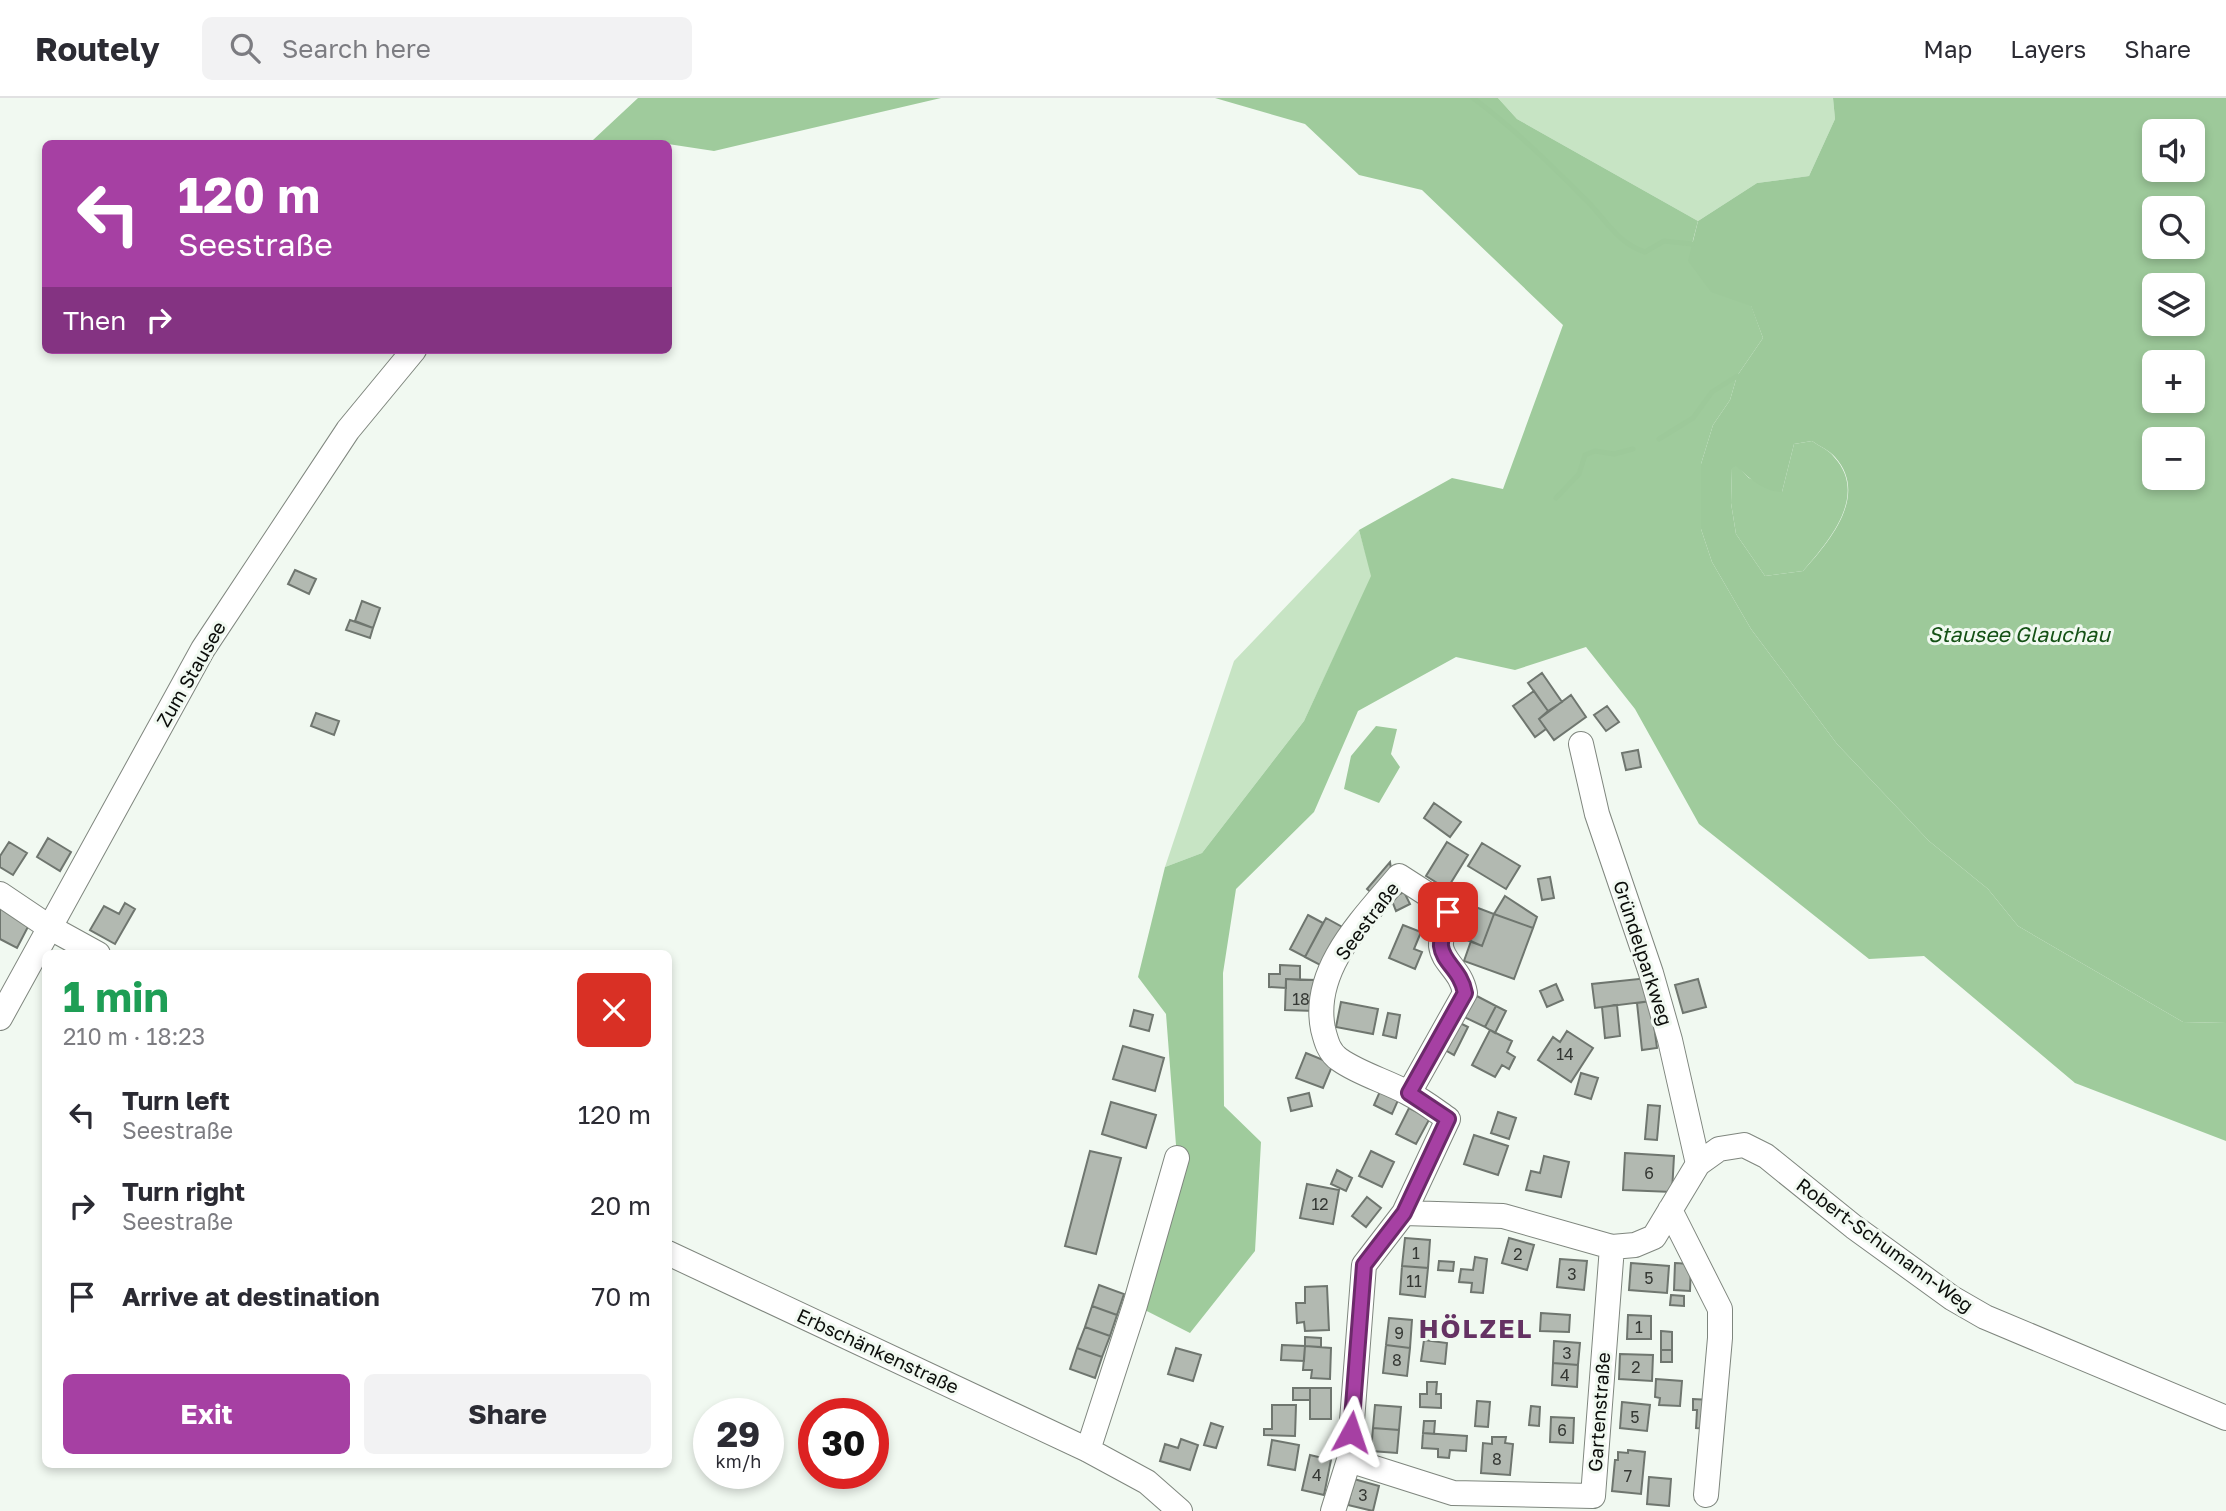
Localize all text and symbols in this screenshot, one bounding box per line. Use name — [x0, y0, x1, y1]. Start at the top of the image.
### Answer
search box — [202, 17, 692, 80]
text: Routely — [35, 29, 160, 68]
icon: search — [226, 29, 264, 67]
text: Search here — [282, 33, 431, 64]
text: Map — [1923, 34, 1972, 63]
text: Layers — [2010, 34, 2086, 63]
text: Share — [2124, 34, 2191, 63]
map controls — [2142, 119, 2205, 490]
button: sound — [2142, 119, 2205, 182]
text: 120 m — [178, 165, 320, 224]
icon: left — [63, 168, 154, 259]
button: search — [2142, 196, 2205, 259]
text: Seestraße — [178, 225, 333, 263]
button: layers — [2142, 273, 2205, 336]
icon: right — [140, 301, 178, 339]
text: Then — [63, 305, 126, 336]
button: + — [2142, 350, 2205, 413]
button: − — [2142, 427, 2205, 490]
street label: Zum Stausee — [151, 617, 230, 731]
water label: Stausee Glauchau — [1928, 621, 2111, 647]
street label: Seestraße — [1330, 877, 1403, 964]
street label: Gründelparkweg — [1609, 877, 1678, 1028]
pin — [1418, 882, 1478, 942]
icon: arrive — [1429, 893, 1467, 931]
text: 1 min — [63, 971, 169, 1021]
button: close — [577, 973, 651, 1047]
house number: 18 — [1292, 989, 1310, 1009]
text: 210 m · 18:23 — [63, 1022, 205, 1050]
house number: 14 — [1556, 1044, 1574, 1064]
text: Turn left — [122, 1085, 230, 1116]
icon: left — [63, 1096, 101, 1134]
text: 120 m — [578, 1099, 651, 1130]
text: Seestraße — [122, 1116, 233, 1144]
house number: 6 — [1644, 1163, 1654, 1183]
street label: Robert-Schumann-Weg — [1792, 1173, 1978, 1317]
text: Turn right — [122, 1176, 245, 1207]
icon: right — [63, 1187, 101, 1225]
text: 20 m — [590, 1190, 651, 1221]
house number: 12 — [1311, 1194, 1329, 1214]
text: Seestraße — [122, 1207, 233, 1235]
house number: 1 — [1412, 1243, 1420, 1263]
house number: 2 — [1513, 1244, 1523, 1264]
house number: 3 — [1567, 1264, 1577, 1284]
house number: 5 — [1644, 1268, 1654, 1288]
house number: 11 — [1406, 1271, 1422, 1291]
icon: arrive — [63, 1278, 101, 1316]
text: Arrive at destination — [122, 1281, 380, 1312]
text: 70 m — [592, 1281, 651, 1312]
street label: Erbschänkenstraße — [794, 1303, 963, 1398]
district label: HÖLZEL — [1419, 1313, 1533, 1344]
house number: 1 — [1635, 1317, 1643, 1337]
house number: 9 — [1394, 1323, 1404, 1343]
house number: 3 — [1562, 1343, 1572, 1363]
house number: 8 — [1392, 1350, 1402, 1370]
street label: Gartenstraße — [1583, 1351, 1614, 1473]
house number: 2 — [1631, 1357, 1641, 1377]
house number: 4 — [1560, 1365, 1570, 1385]
button: Exit — [63, 1374, 350, 1454]
button: Share — [364, 1374, 651, 1454]
position arrow — [1314, 1395, 1388, 1469]
speed limit sign: 30 — [798, 1398, 889, 1489]
house number: 5 — [1630, 1407, 1640, 1427]
text: 29 — [717, 1413, 760, 1455]
house number: 6 — [1557, 1420, 1567, 1440]
house number: 8 — [1492, 1449, 1502, 1469]
text: km/h — [716, 1450, 761, 1472]
house number: 4 — [1312, 1465, 1322, 1485]
house number: 7 — [1624, 1466, 1632, 1486]
house number: 3 — [1358, 1485, 1368, 1505]

